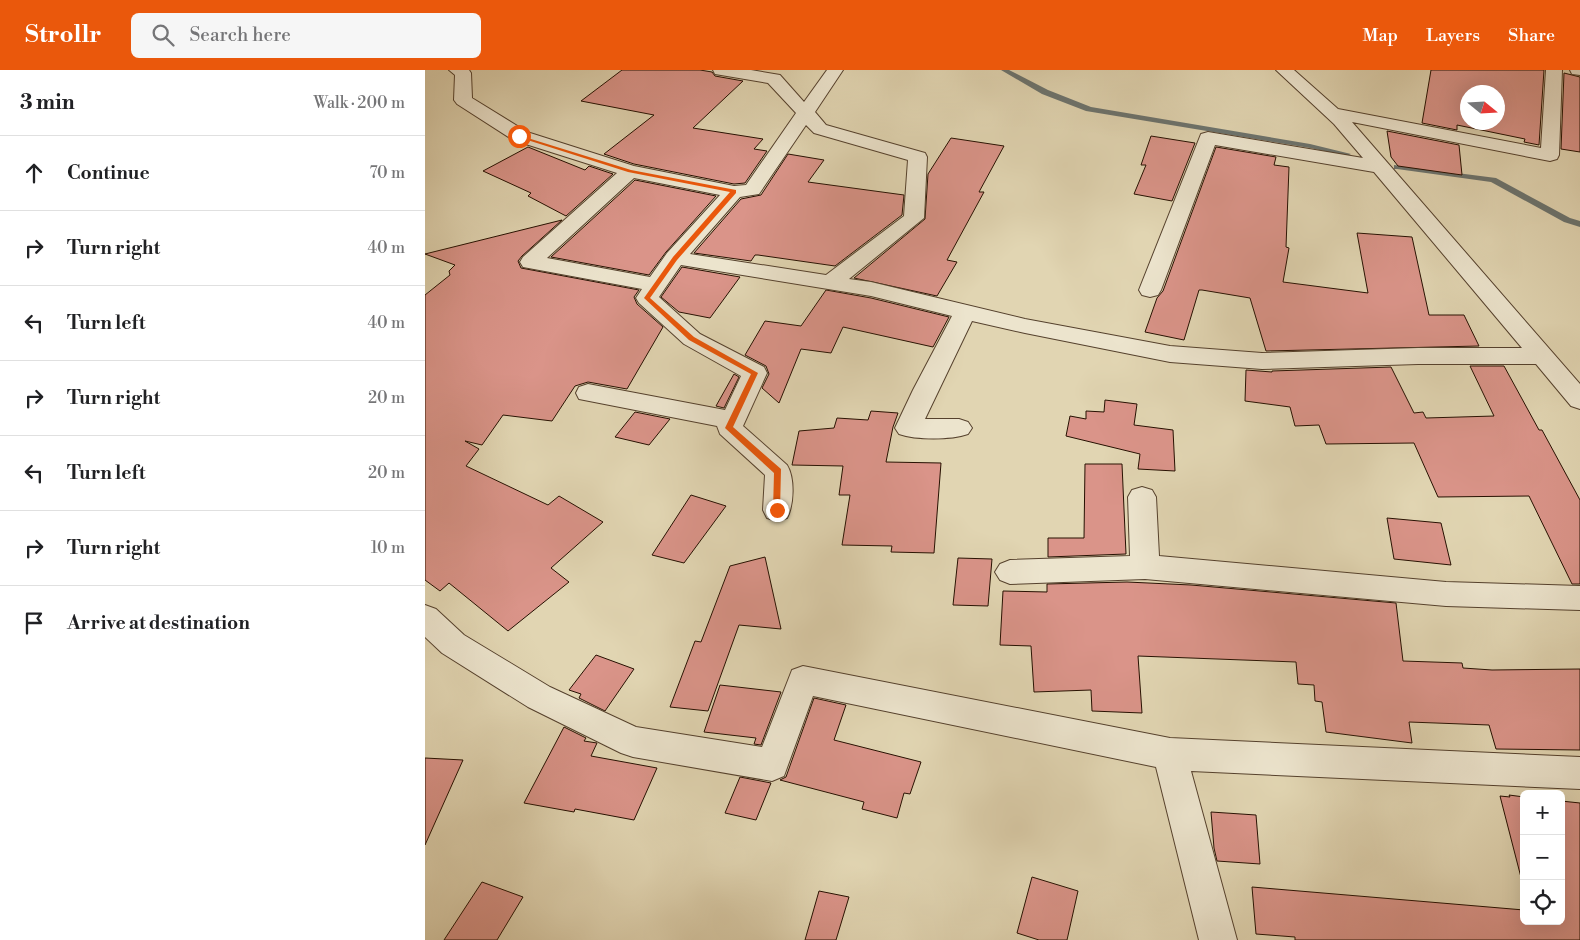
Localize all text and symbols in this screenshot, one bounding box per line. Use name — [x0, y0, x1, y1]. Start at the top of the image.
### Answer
search box — [131, 13, 481, 58]
text: Strollr — [25, 20, 101, 50]
icon: search — [149, 21, 177, 49]
text: Search here — [189, 23, 291, 47]
text: Map — [1363, 24, 1398, 47]
text: Layers — [1426, 24, 1480, 47]
text: Share — [1508, 24, 1555, 47]
north arrow — [1460, 85, 1505, 130]
text: 3 min — [20, 90, 75, 116]
text: Walk · 200 m — [313, 93, 405, 113]
route start — [508, 125, 531, 148]
icon: ahead — [20, 159, 48, 187]
text: Continue — [67, 161, 150, 185]
text: 70 m — [369, 163, 405, 183]
icon: right — [20, 234, 48, 262]
text: Turn right — [67, 236, 160, 260]
text: 40 m — [368, 238, 405, 258]
icon: left — [20, 309, 48, 337]
text: Turn left — [67, 311, 146, 335]
text: 40 m — [368, 313, 405, 333]
icon: right — [20, 384, 48, 412]
text: Turn right — [67, 386, 160, 410]
text: 20 m — [368, 388, 405, 408]
icon: left — [20, 459, 48, 487]
text: Turn left — [67, 461, 146, 485]
text: 20 m — [368, 463, 405, 483]
route end — [766, 499, 789, 522]
icon: right — [20, 534, 48, 562]
text: Turn right — [67, 536, 160, 560]
text: 10 m — [371, 538, 405, 558]
icon: arrive — [20, 609, 48, 637]
text: Arrive at destination — [67, 611, 250, 635]
map controls — [1520, 790, 1565, 925]
button: + — [1520, 790, 1565, 835]
button: − — [1520, 835, 1565, 880]
button: locate — [1520, 880, 1565, 925]

